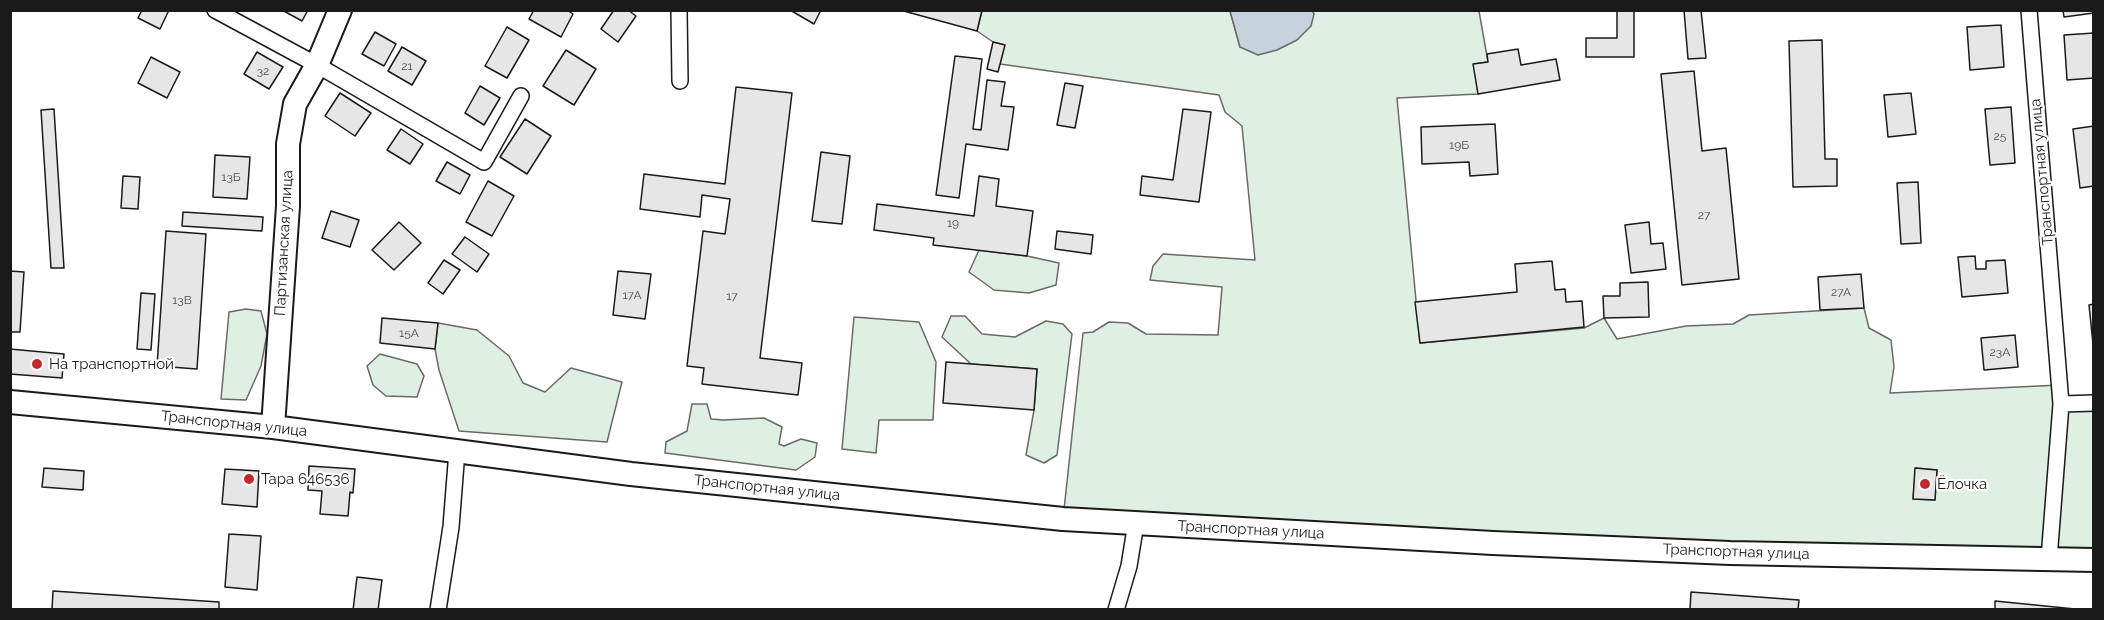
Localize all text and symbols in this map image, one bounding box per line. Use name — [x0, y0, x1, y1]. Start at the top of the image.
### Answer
house number: 21 — [401, 59, 413, 73]
house number: 32 — [257, 64, 269, 78]
street label: Транспортная улица — [2027, 98, 2057, 246]
house number: 25 — [1994, 129, 2006, 143]
house number: 19Б — [1449, 138, 1469, 152]
house number: 13Б — [221, 170, 241, 184]
street label: Партизанская улица — [271, 170, 297, 316]
house number: 27 — [1698, 208, 1710, 222]
house number: 19 — [947, 216, 959, 230]
house number: 27А — [1831, 285, 1851, 299]
house number: 17А — [622, 288, 642, 302]
house number: 17 — [726, 289, 738, 303]
house number: 13В — [172, 293, 192, 307]
house number: 15А — [399, 326, 419, 340]
house number: 23А — [1990, 345, 2010, 359]
place label: На транспортной — [49, 355, 174, 373]
marker: На транспортной — [30, 357, 44, 371]
street label: Транспортная улица — [160, 407, 308, 441]
place label: Тара 646536 — [261, 470, 350, 488]
street label: Транспортная улица — [693, 471, 841, 505]
marker: Тара 646536 — [242, 472, 256, 486]
place label: Ёлочка — [1937, 475, 1987, 493]
marker: Ёлочка — [1918, 477, 1932, 491]
street label: Транспортная улица — [1177, 517, 1325, 543]
street label: Транспортная улица — [1662, 540, 1810, 564]

